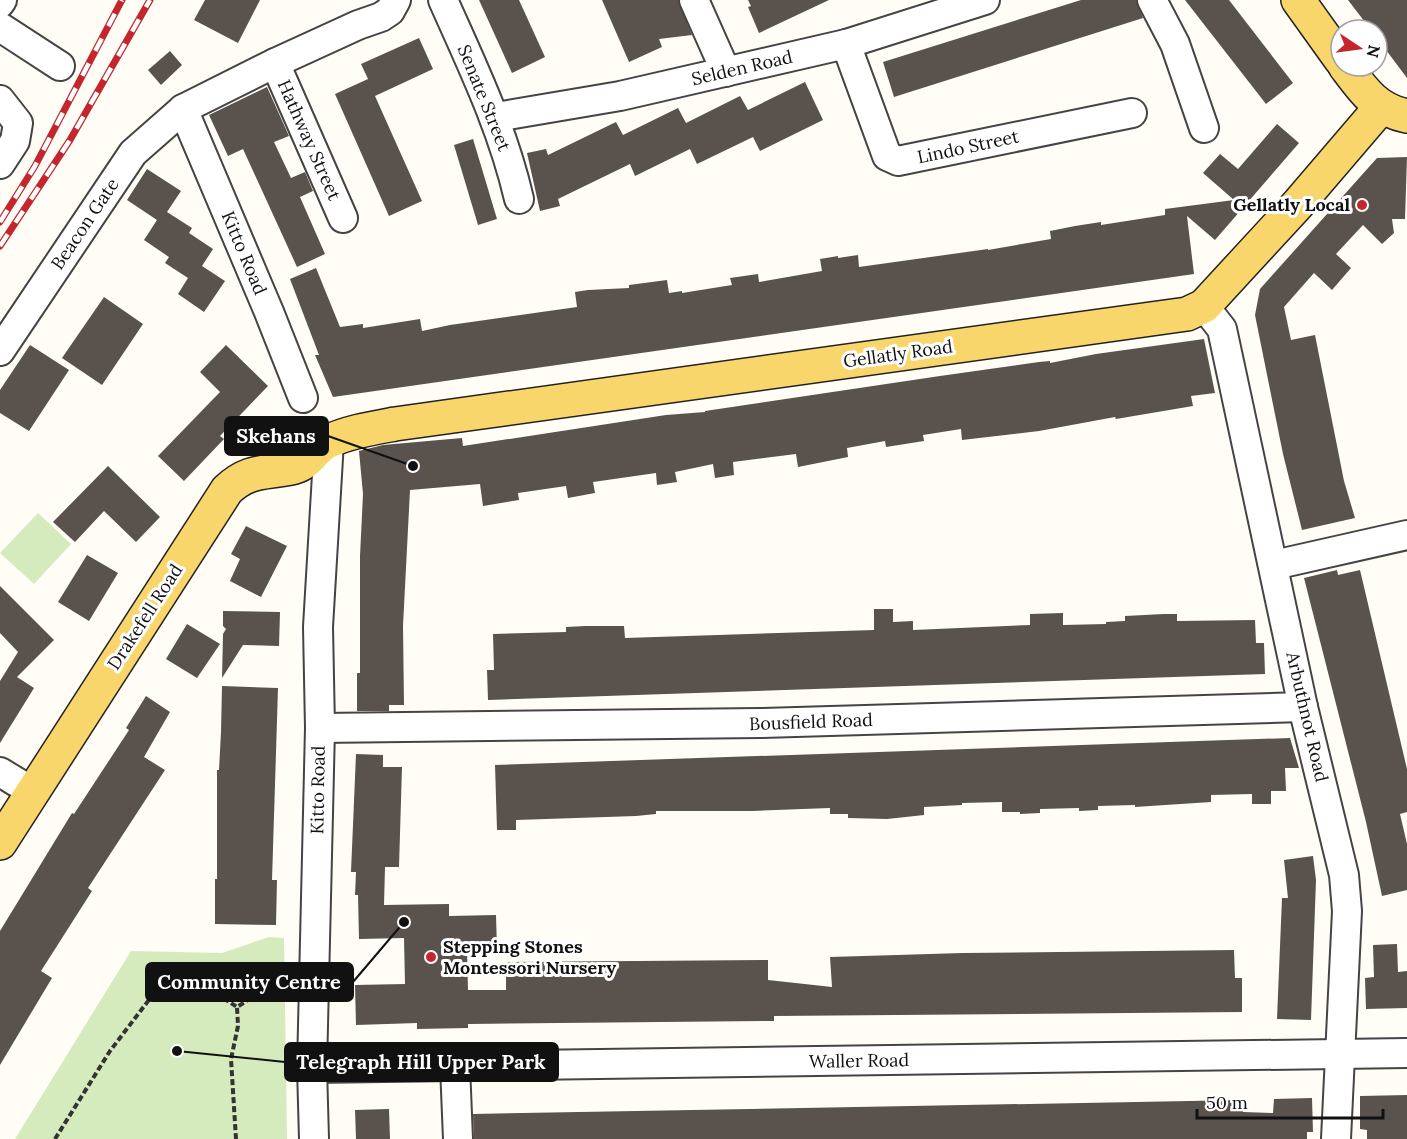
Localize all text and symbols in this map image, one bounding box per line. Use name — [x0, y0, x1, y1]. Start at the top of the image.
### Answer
north arrow — [1329, 18, 1389, 78]
street label: Senate Street — [453, 41, 516, 154]
text: N — [1362, 43, 1385, 60]
street label: Selden Road — [689, 45, 795, 90]
street label: Hathway Street — [273, 76, 346, 204]
street label: Lindo Street — [915, 125, 1021, 169]
street label: Beacon Gate — [46, 173, 124, 274]
place label: Gellatly Local — [1233, 193, 1350, 216]
marker: Gellatly Local — [1355, 198, 1369, 212]
street label: Kitto Road — [217, 207, 272, 298]
street label: Gellatly Road — [842, 334, 954, 373]
callout: Skehans — [225, 417, 328, 455]
text: Skehans — [236, 423, 316, 448]
street label: Drakefell Road — [102, 559, 187, 674]
street label: Arbuthnot Road — [1281, 649, 1334, 784]
street label: Bousfield Road — [749, 708, 874, 735]
street label: Kitto Road — [305, 745, 330, 835]
place label: Stepping Stones Montessori Nursery — [443, 935, 616, 979]
marker: Stepping Stones Montessori Nursery — [424, 950, 438, 964]
callout: Community Centre — [146, 963, 353, 1001]
text: Community Centre — [157, 969, 341, 994]
callout: Telegraph Hill Upper Park — [285, 1043, 558, 1081]
street label: Waller Road — [809, 1048, 910, 1073]
text: Telegraph Hill Upper Park — [296, 1049, 546, 1074]
scale bar — [1197, 1082, 1383, 1120]
text: 50 m — [1206, 1091, 1248, 1114]

